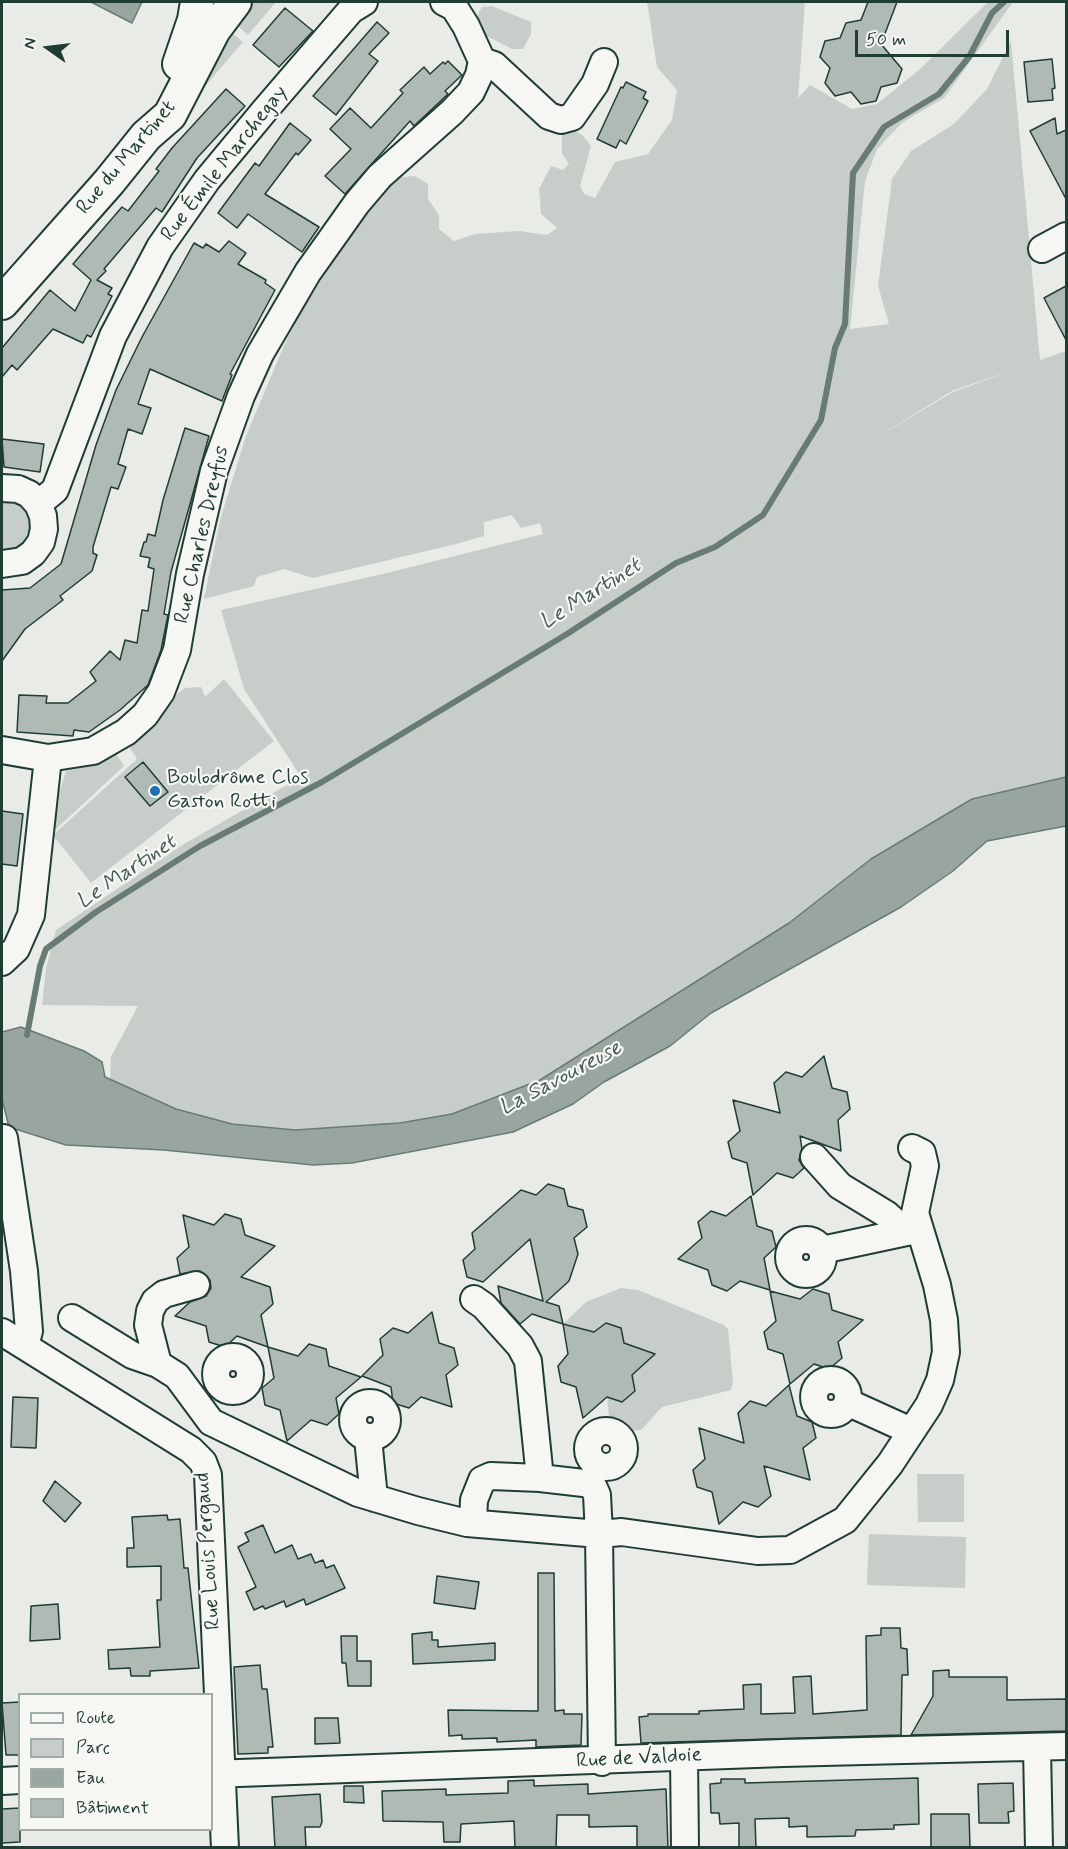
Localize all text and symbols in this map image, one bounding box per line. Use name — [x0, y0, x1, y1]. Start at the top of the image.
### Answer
north arrow — [18, 18, 78, 78]
scale bar — [858, 18, 1012, 56]
text: 50 m — [866, 28, 906, 52]
text: N — [19, 36, 42, 51]
street label: Rue Émile Marchegay — [156, 81, 294, 247]
street label: Rue du Martinet — [72, 96, 182, 220]
street label: Rue Charles Dreyfus — [170, 444, 236, 626]
water label: Le Martinet — [536, 554, 646, 636]
place label: Boulodrôme Clos Gaston Rotti — [167, 766, 309, 816]
marker: Boulodrôme Clos Gaston Rotti — [148, 784, 162, 798]
water label: Le Martinet — [72, 830, 182, 916]
water label: La Savoureuse — [495, 1036, 627, 1122]
street label: Rue Louis Pergaud — [191, 1471, 227, 1631]
legend — [18, 1693, 213, 1831]
text: Route — [76, 1706, 115, 1730]
text: Parc — [76, 1736, 110, 1760]
street label: Rue de Valdoie — [576, 1743, 702, 1775]
text: Eau — [76, 1766, 105, 1790]
text: Bâtiment — [76, 1796, 149, 1820]

